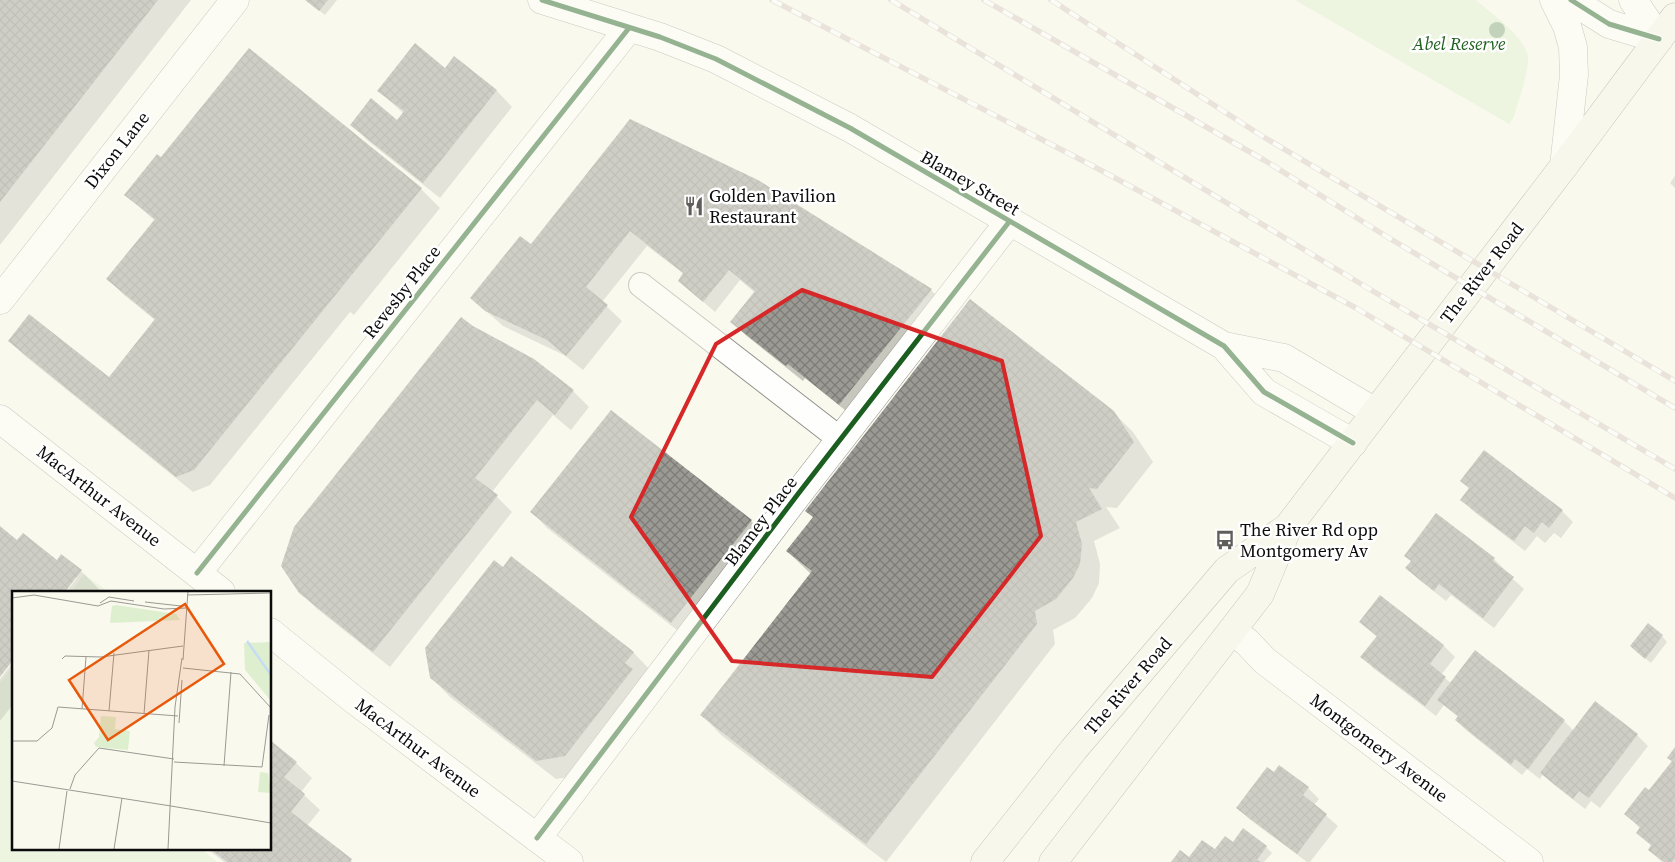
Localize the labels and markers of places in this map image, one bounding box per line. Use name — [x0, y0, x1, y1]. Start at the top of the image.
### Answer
place label: Golden Pavilion Restaurant — [709, 183, 836, 229]
restaurant icon: Golden Pavilion Restaurant — [683, 195, 705, 217]
place label: The River Rd opp Montgomery Av — [1240, 517, 1378, 563]
bus stop icon: The River Rd opp Montgomery Av — [1214, 529, 1236, 551]

